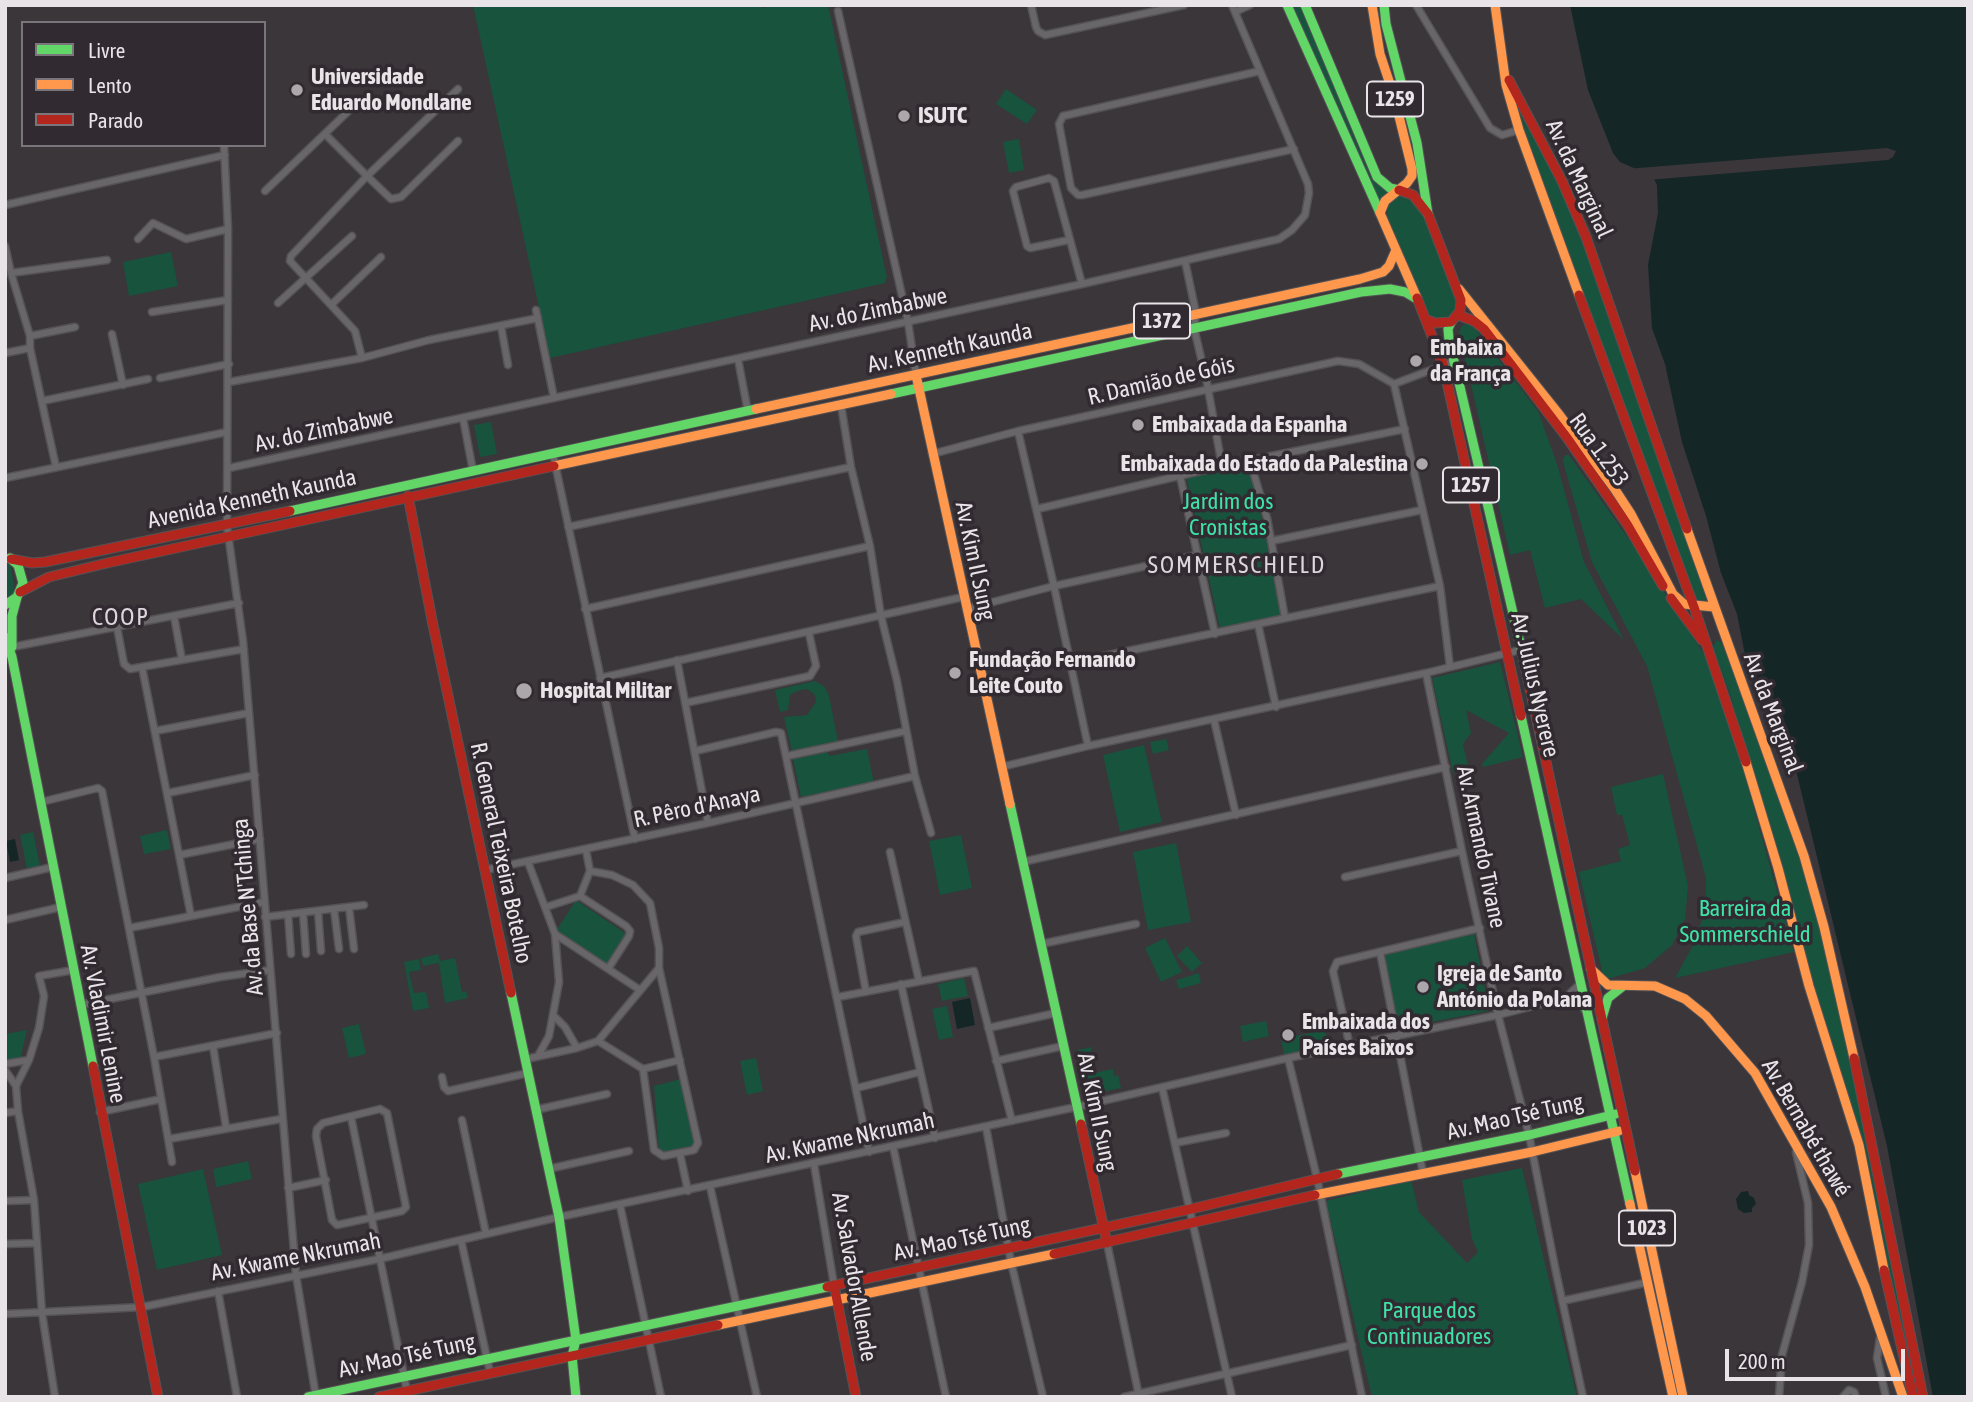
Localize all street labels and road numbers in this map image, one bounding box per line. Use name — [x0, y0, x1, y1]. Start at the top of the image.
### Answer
road number: 1259 — [1367, 82, 1423, 116]
street label: Av. da Marginal — [1540, 115, 1618, 243]
street label: Av. do Zimbabwe — [806, 282, 950, 338]
road number: 1372 — [1134, 304, 1190, 338]
street label: Av. Kenneth Kaunda — [865, 317, 1035, 379]
street label: R. Damião de Góis — [1085, 351, 1237, 411]
street label: Av. do Zimbabwe — [252, 402, 396, 458]
street label: Rua 1.253 — [1563, 408, 1635, 492]
street label: Avenida Kenneth Kaunda — [145, 463, 359, 535]
road number: 1257 — [1443, 468, 1499, 503]
street label: Av. Kim Il Sung — [949, 499, 1001, 623]
street label: Av. Julius Nyerere — [1505, 610, 1565, 760]
street label: Av. da Marginal — [1737, 649, 1809, 777]
street label: R. General Teixeira Botelho — [464, 740, 538, 966]
street label: Av. Armando Tivane — [1450, 763, 1512, 931]
street label: R. Pêro d'Anaya — [631, 780, 763, 834]
street label: Av. da Base N'Tchinga — [227, 817, 269, 997]
street label: Av. Vladimir Lenine — [74, 942, 132, 1106]
street label: Av. Kim II Sung — [1071, 1050, 1123, 1174]
street label: Av. Bernabé thawé — [1756, 1054, 1856, 1202]
street label: Av. Mao Tsé Tung — [1444, 1088, 1586, 1146]
street label: Av. Kwame Nkrumah — [763, 1107, 937, 1169]
street label: Av. Salvador Allende — [826, 1190, 882, 1364]
road number: 1023 — [1619, 1210, 1675, 1246]
street label: Av. Mao Tsé Tung — [891, 1211, 1033, 1267]
street label: Av. Kwame Nkrumah — [209, 1227, 383, 1287]
street label: Av. Mao Tsé Tung — [336, 1328, 478, 1384]

